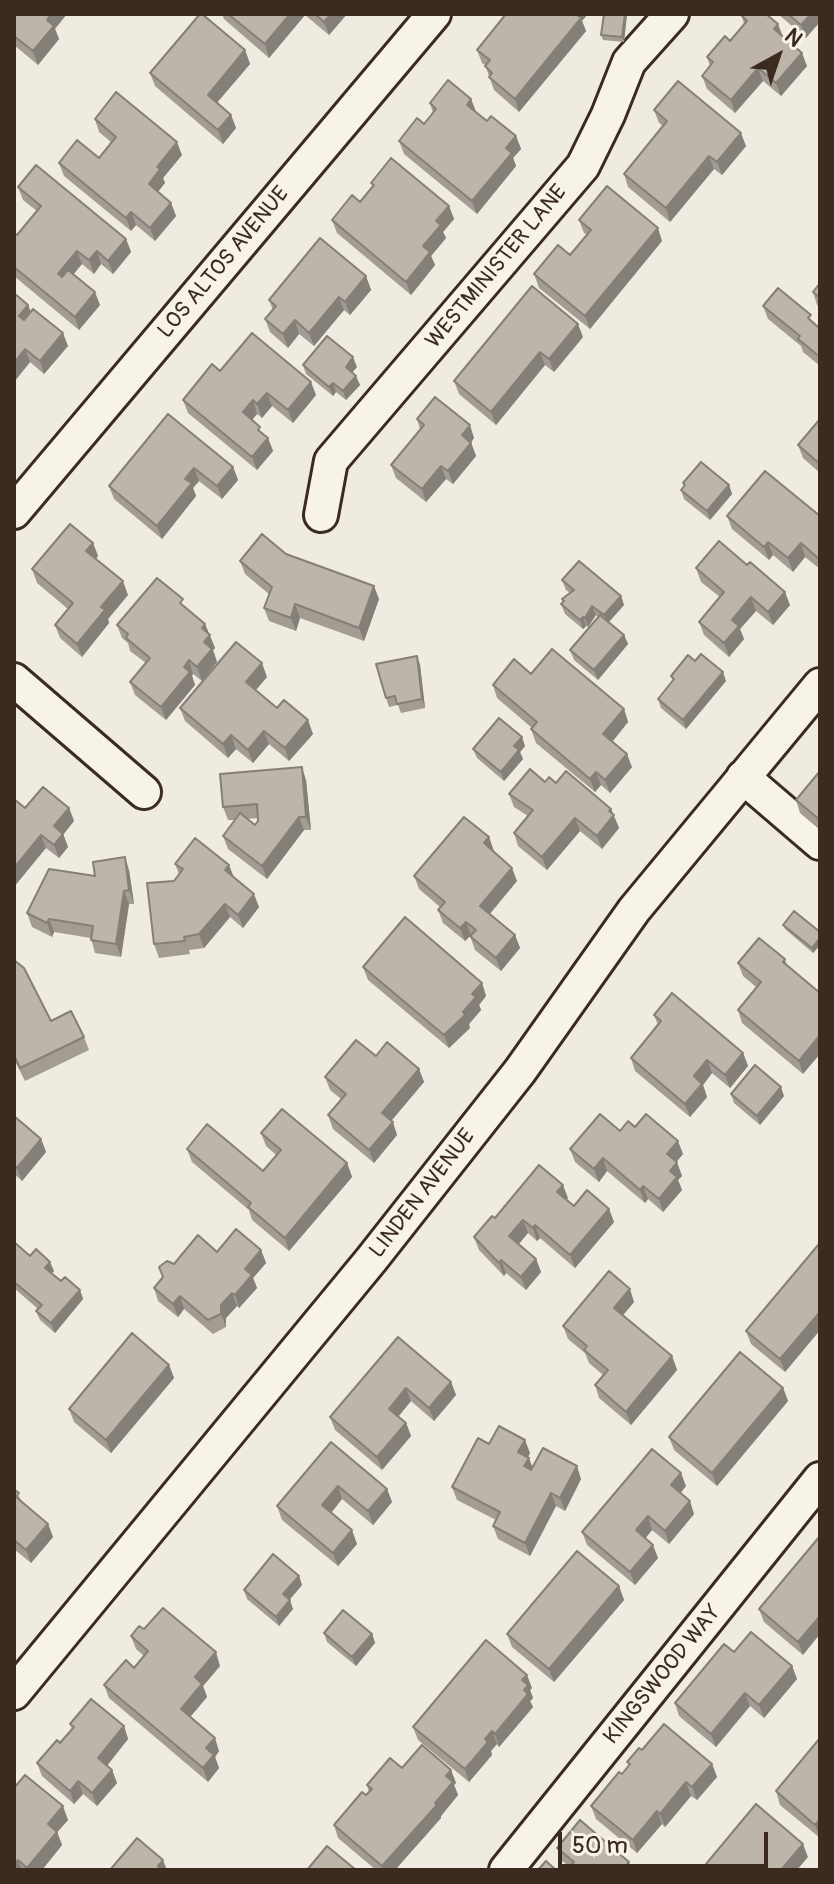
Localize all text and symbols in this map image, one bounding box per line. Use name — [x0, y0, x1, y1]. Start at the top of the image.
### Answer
north arrow — [738, 16, 818, 96]
text: N — [779, 22, 808, 53]
street label: WESTMINISTER LANE — [421, 180, 573, 354]
street label: LOS ALTOS AVENUE — [153, 182, 295, 344]
street label: LINDEN AVENUE — [365, 1124, 481, 1264]
street label: KINGSWOOD WAY — [599, 1600, 727, 1750]
scale bar — [562, 1816, 772, 1866]
text: 50 m — [572, 1831, 628, 1860]

